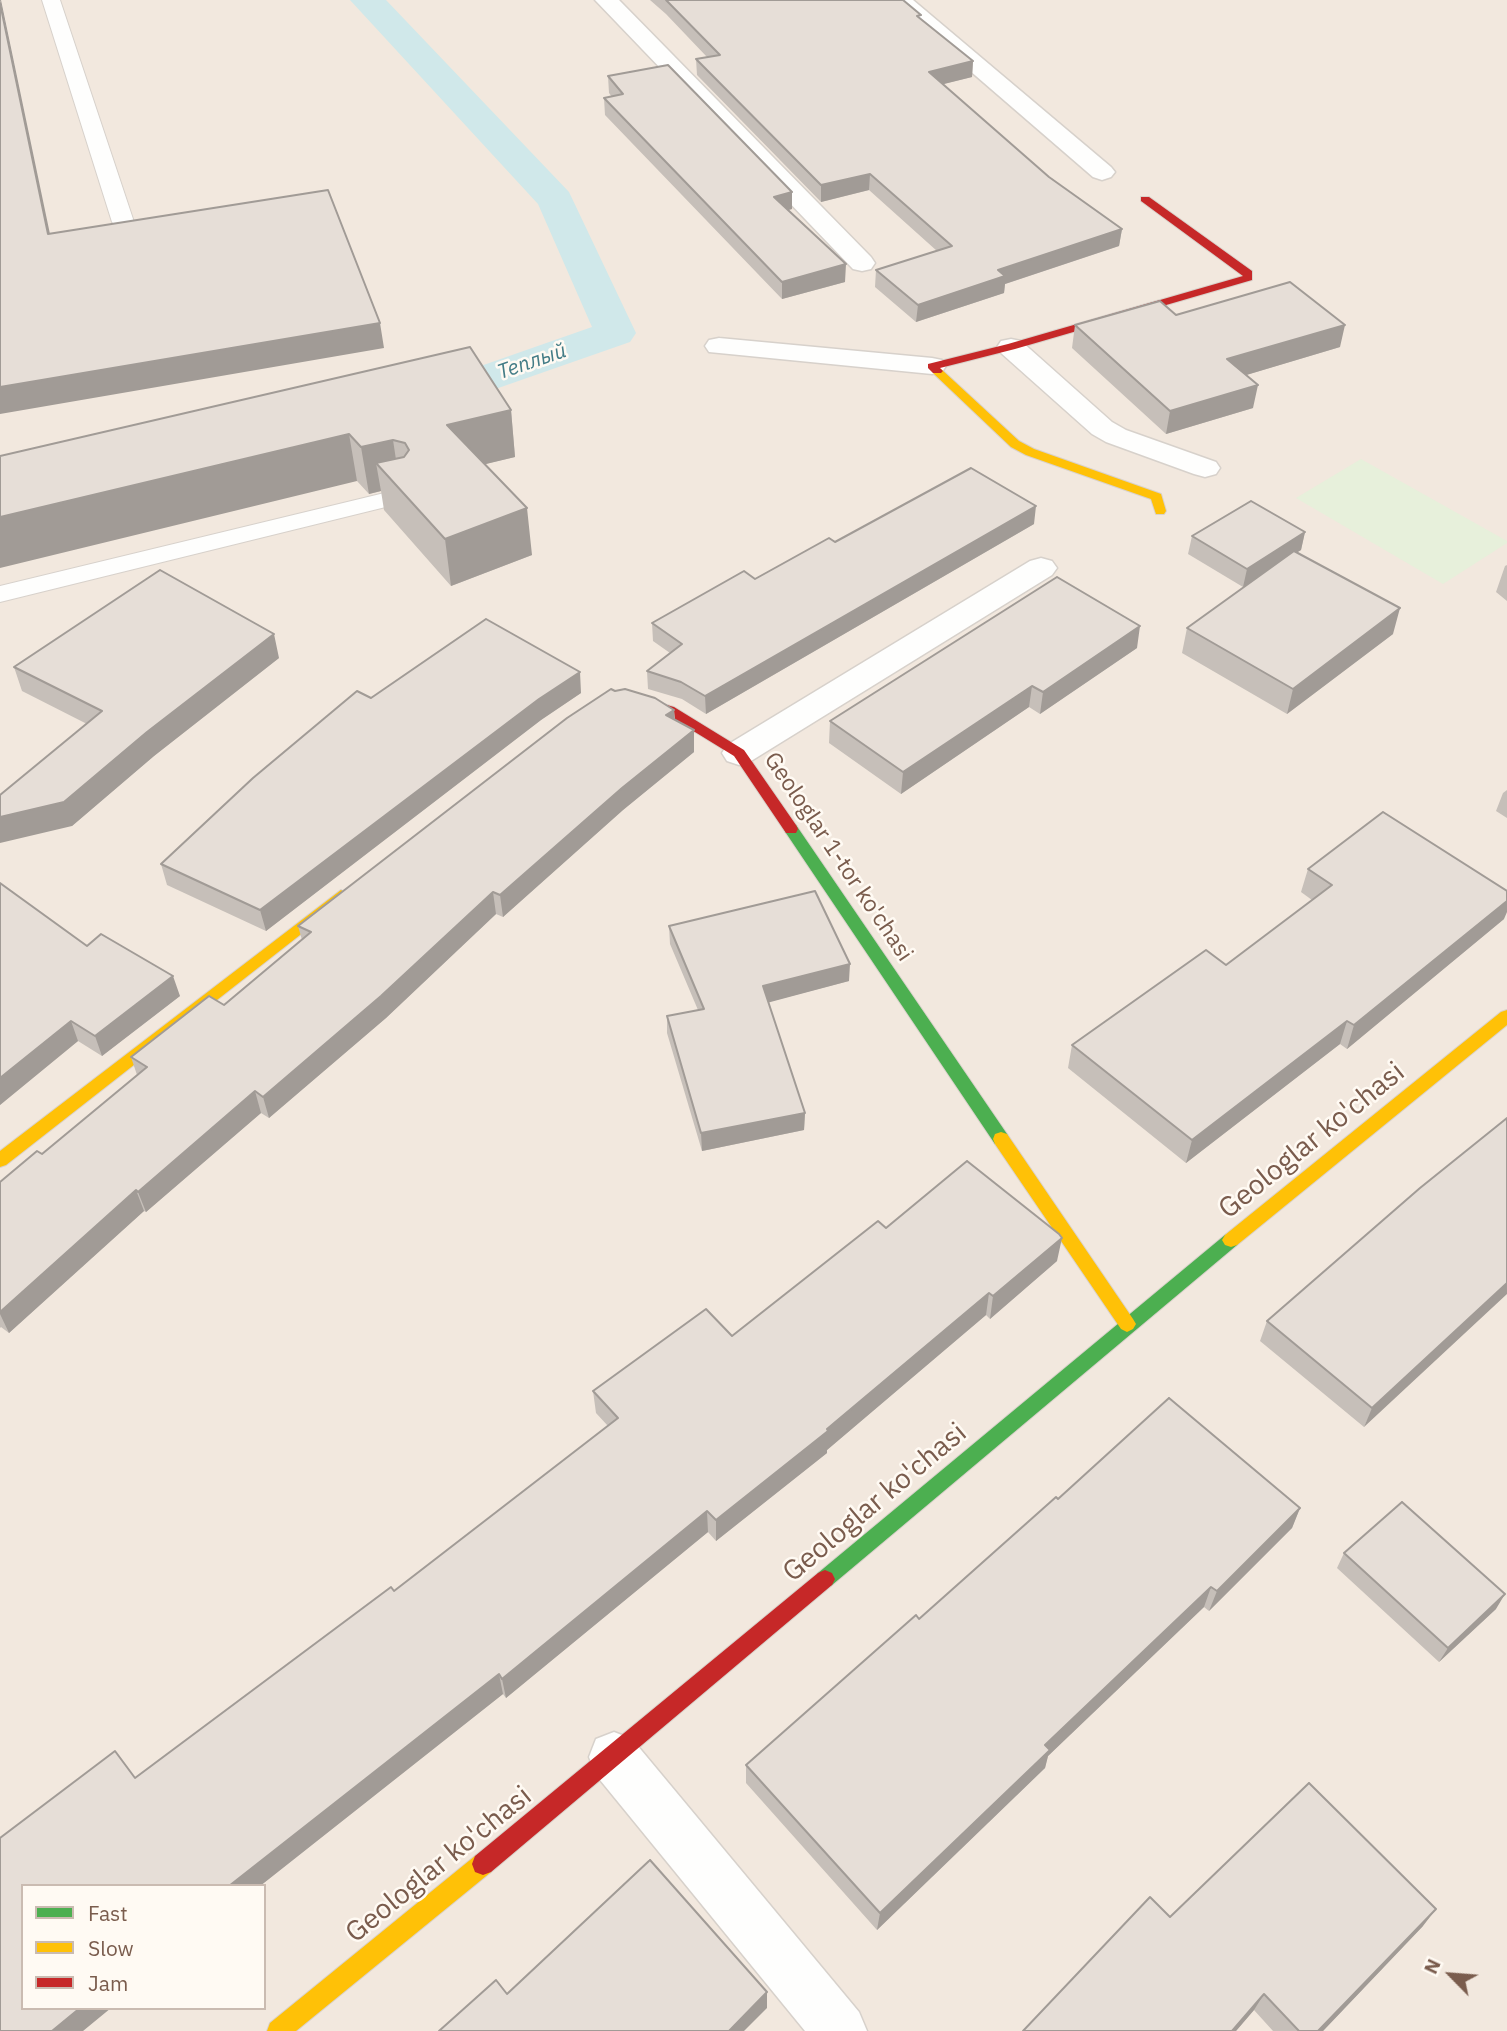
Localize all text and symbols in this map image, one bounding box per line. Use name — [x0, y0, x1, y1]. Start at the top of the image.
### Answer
water label: Теплый — [494, 338, 570, 386]
street label: Geologlar 1-tor ko'chasi — [758, 747, 918, 967]
street label: Geologlar ko'chasi — [1212, 1056, 1412, 1226]
street label: Geologlar ko'chasi — [776, 1416, 974, 1590]
street label: Geologlar ko'chasi — [339, 1780, 539, 1950]
legend — [21, 1884, 266, 2010]
text: Fast — [88, 1899, 128, 1927]
text: Slow — [88, 1934, 134, 1962]
north arrow — [1416, 1940, 1486, 2010]
text: N — [1418, 1955, 1446, 1977]
text: Jam — [88, 1969, 128, 1997]

